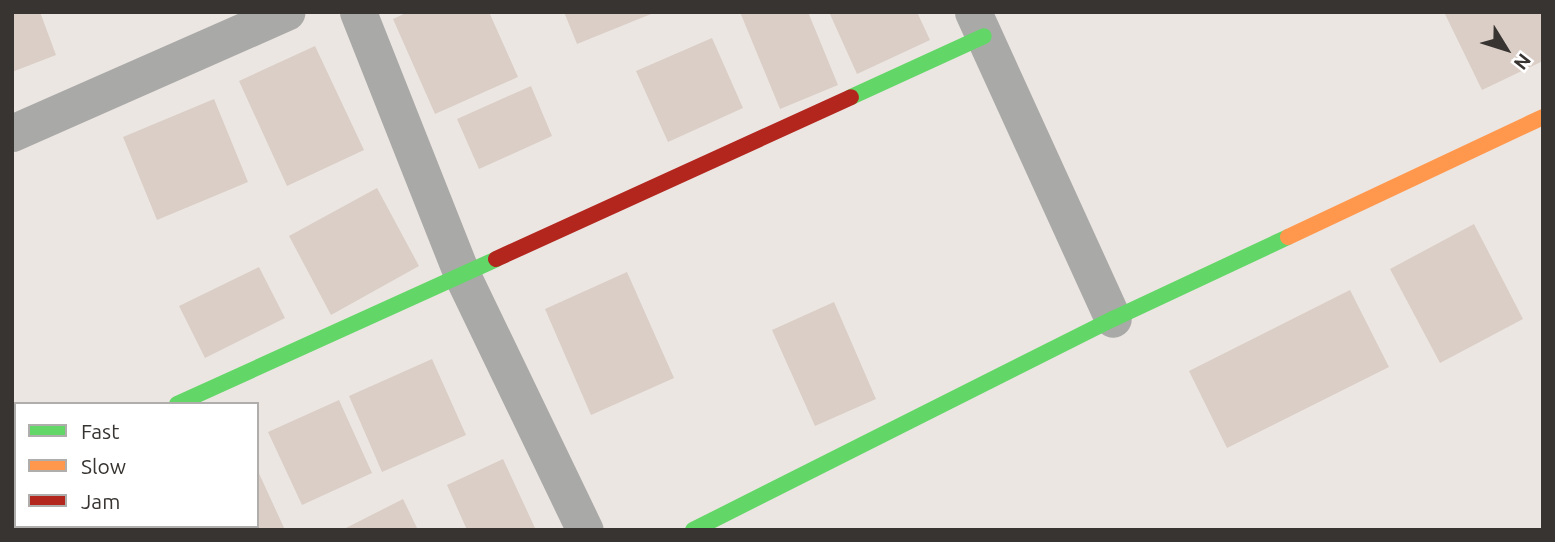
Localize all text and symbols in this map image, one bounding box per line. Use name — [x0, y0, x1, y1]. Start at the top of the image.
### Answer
north arrow — [1471, 14, 1541, 84]
text: N — [1510, 50, 1536, 74]
legend — [14, 402, 259, 528]
text: Fast — [81, 419, 119, 443]
text: Slow — [81, 454, 126, 478]
text: Jam — [81, 489, 120, 513]

